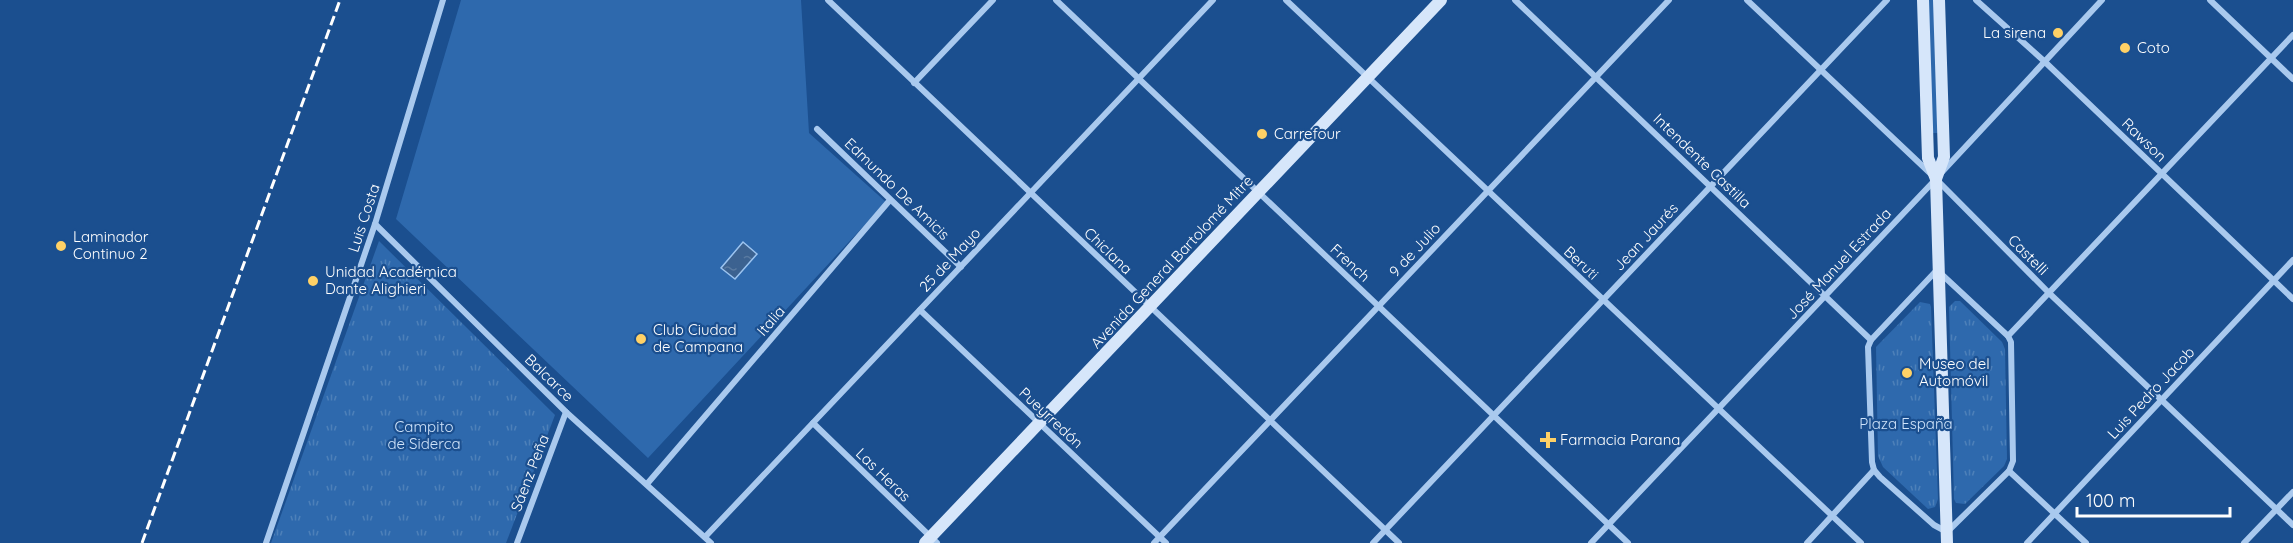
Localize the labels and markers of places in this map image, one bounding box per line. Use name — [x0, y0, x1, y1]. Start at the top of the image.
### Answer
place label: La sirena — [1983, 23, 2046, 42]
marker: La sirena — [2051, 26, 2065, 40]
place label: Coto — [2137, 38, 2170, 57]
marker: Coto — [2118, 41, 2132, 55]
place label: Carrefour — [1274, 124, 1341, 143]
marker: Carrefour — [1255, 127, 1269, 141]
place label: Laminador Continuo 2 — [73, 227, 149, 263]
marker: Laminador Continuo 2 — [54, 239, 68, 253]
place label: Unidad Académica Dante Alighieri — [325, 262, 457, 298]
marker: Unidad Académica Dante Alighieri — [306, 274, 320, 288]
place label: Club Ciudad de Campana — [653, 320, 743, 356]
marker: Club Ciudad de Campana — [634, 332, 648, 346]
place label: Museo del Automóvil — [1919, 354, 1990, 390]
marker: Museo del Automóvil — [1900, 366, 1914, 380]
place label: Farmacia Parana — [1560, 430, 1680, 449]
marker: Farmacia Parana — [1541, 433, 1555, 447]

